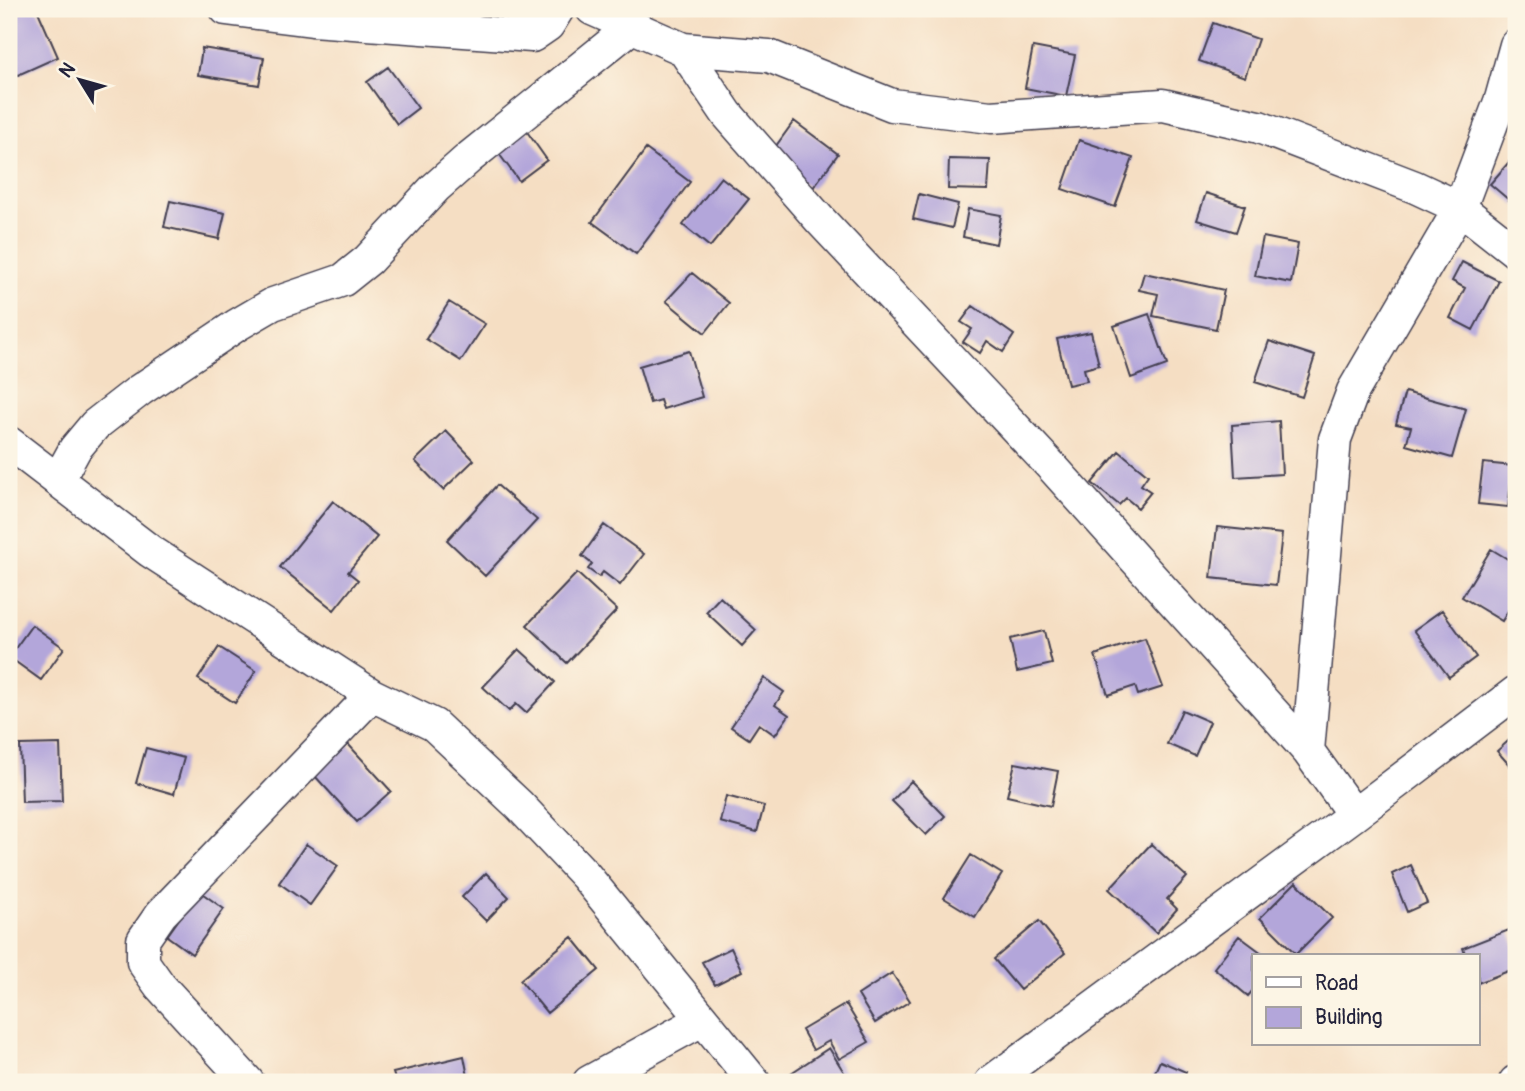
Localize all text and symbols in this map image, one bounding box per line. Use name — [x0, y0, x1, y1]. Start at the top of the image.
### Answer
north arrow — [46, 46, 116, 116]
text: N — [54, 58, 81, 83]
legend — [1252, 954, 1480, 1046]
text: Road — [1315, 970, 1359, 997]
text: Building — [1315, 1004, 1382, 1031]

